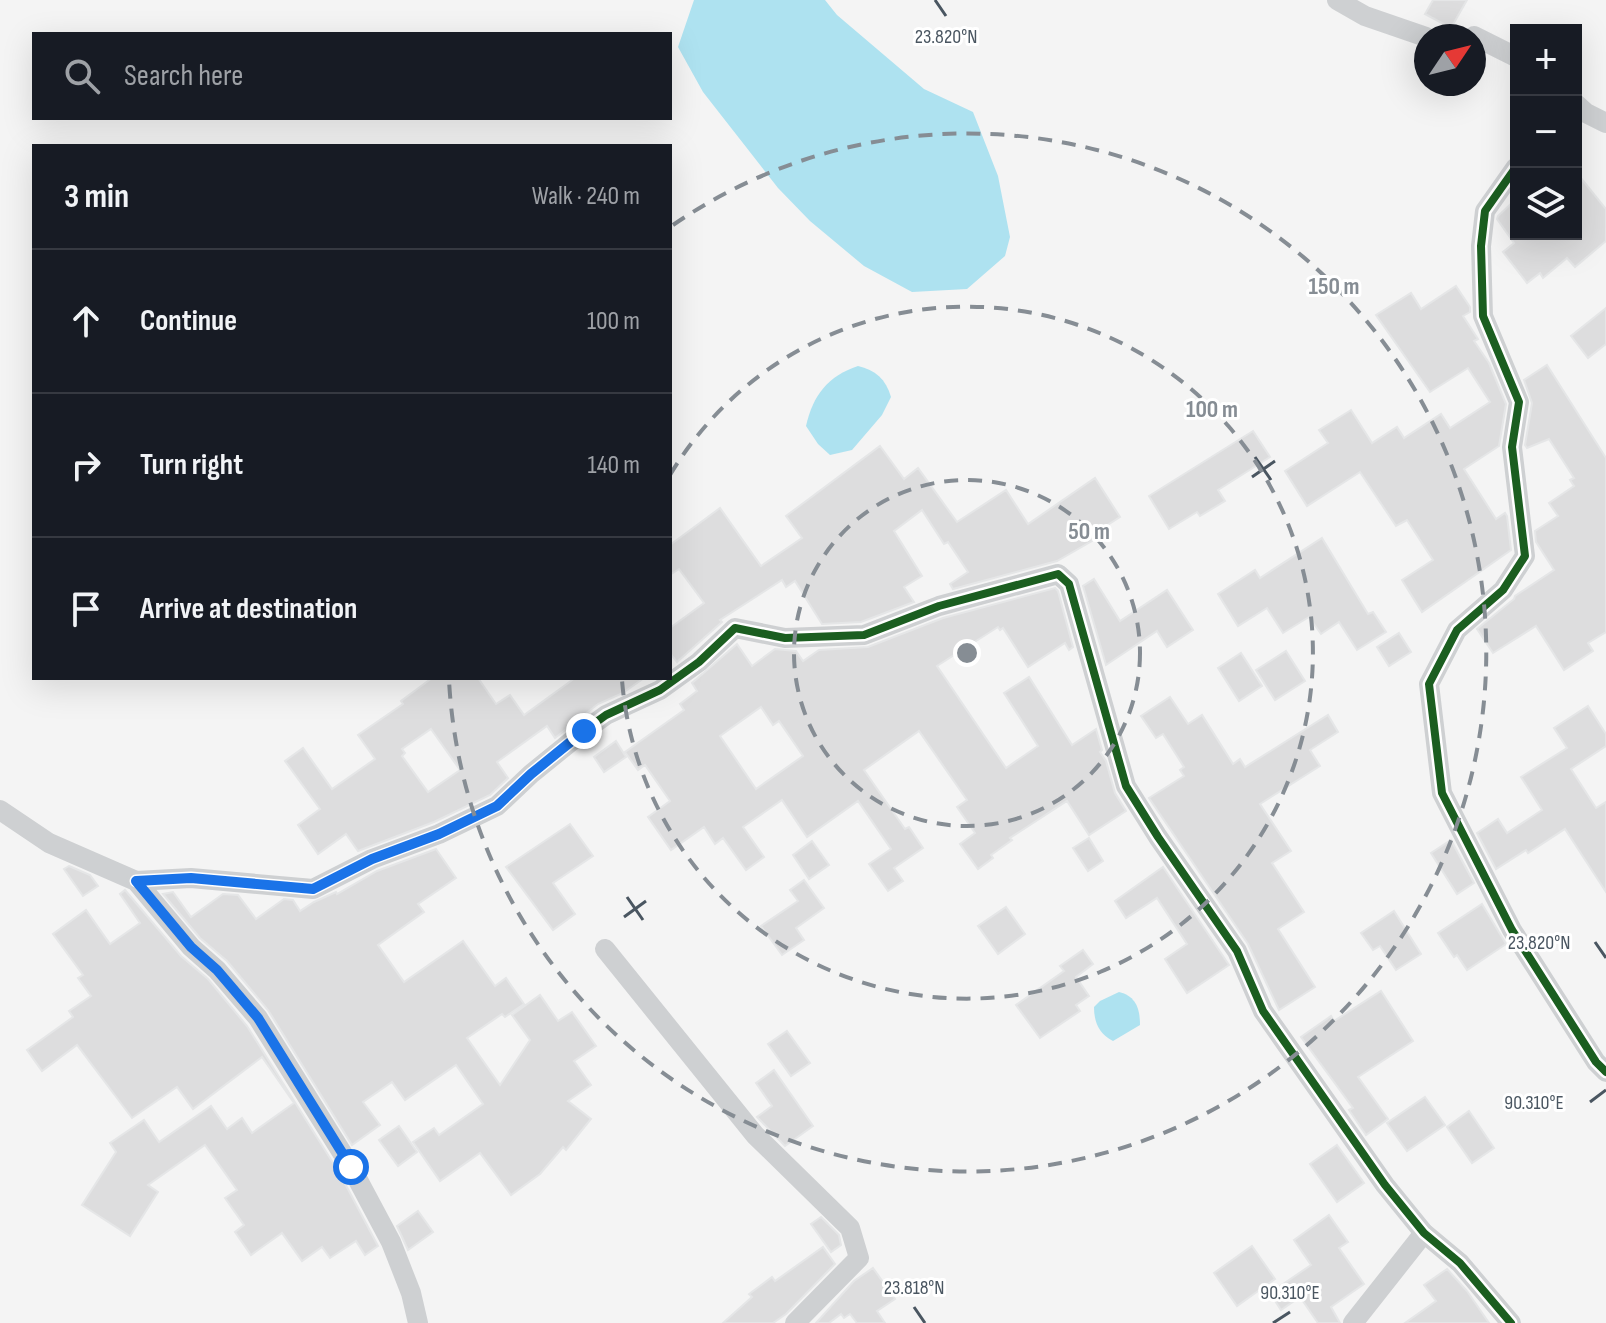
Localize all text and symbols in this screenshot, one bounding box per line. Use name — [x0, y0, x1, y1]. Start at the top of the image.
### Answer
north arrow — [1414, 24, 1486, 96]
map controls — [1510, 24, 1582, 240]
button: + — [1510, 24, 1582, 96]
text: 23.820°N — [915, 25, 977, 49]
search box — [32, 32, 672, 120]
icon: search — [60, 54, 104, 98]
text: Search here — [124, 58, 243, 94]
button: − — [1510, 96, 1582, 168]
button: layers — [1510, 168, 1582, 240]
text: 3 min — [64, 176, 129, 217]
text: Walk · 240 m — [532, 181, 640, 212]
text: 150 m — [1308, 272, 1360, 301]
icon: ahead — [64, 299, 108, 343]
text: Continue — [140, 303, 237, 339]
text: 100 m — [587, 306, 640, 337]
text: 100 m — [1186, 395, 1238, 424]
icon: right — [64, 443, 108, 487]
text: Turn right — [140, 447, 243, 483]
text: 140 m — [588, 450, 640, 481]
text: 50 m — [1068, 517, 1110, 546]
icon: arrive — [64, 587, 108, 631]
text: Arrive at destination — [140, 591, 357, 627]
centre of rings — [953, 639, 981, 667]
route end — [566, 713, 602, 749]
text: 23.820°N — [1508, 931, 1570, 955]
text: 90.310°E — [1504, 1091, 1564, 1115]
route start — [333, 1149, 369, 1185]
text: 23.818°N — [884, 1276, 944, 1300]
text: 90.310°E — [1260, 1281, 1320, 1305]

